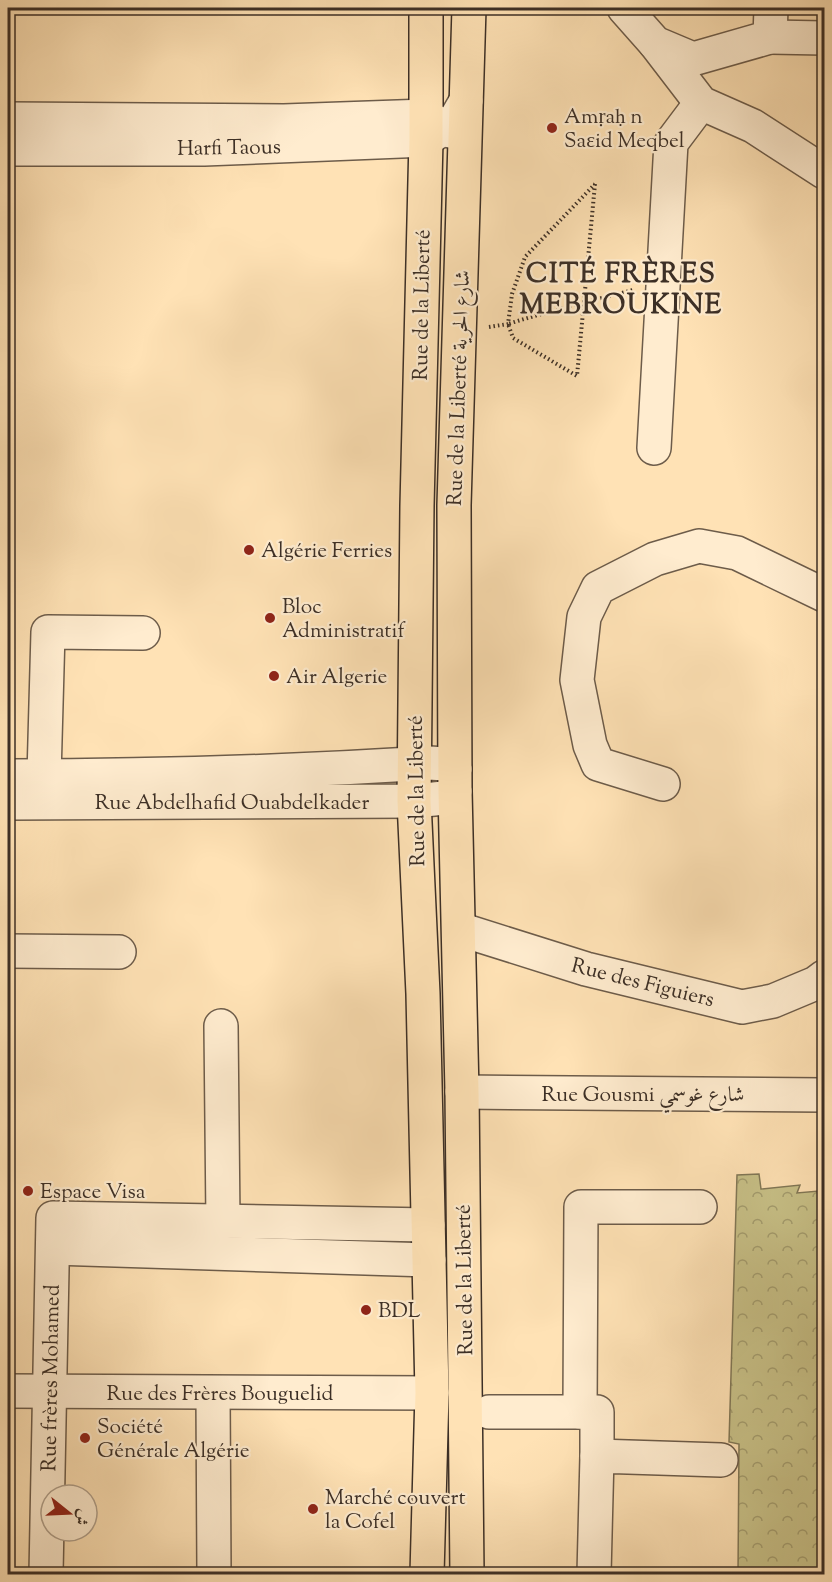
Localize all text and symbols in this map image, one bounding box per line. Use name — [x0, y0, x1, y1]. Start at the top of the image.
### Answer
place label: Amṛaḥ n Saɛid Meqbel — [564, 103, 685, 157]
marker: Amṛaḥ n Saɛid Meqbel — [545, 121, 559, 135]
street label: Harfi Taous — [177, 133, 281, 165]
street label: Rue de la Liberté — [407, 229, 439, 381]
district label: CITÉ FRÈRES MEBROUKINE — [519, 255, 723, 326]
street label: Rue de la Liberté شارع الحرية — [441, 270, 480, 507]
place label: Algérie Ferries — [261, 537, 392, 567]
marker: Algérie Ferries — [242, 543, 256, 557]
place label: Bloc Administratif — [282, 593, 407, 647]
marker: Bloc Administratif — [263, 611, 277, 625]
place label: Air Algerie — [286, 663, 387, 693]
marker: Air Algerie — [267, 669, 281, 683]
street label: Rue de la Liberté — [402, 715, 434, 867]
street label: Rue Abdelhafid Ouabdelkader — [95, 789, 369, 819]
street label: Rue des Figuiers — [568, 952, 717, 1016]
street label: Rue Gousmi شارع غوسمي — [542, 1081, 744, 1114]
place label: Espace Visa — [40, 1178, 146, 1208]
marker: Espace Visa — [21, 1184, 35, 1198]
street label: Rue de la Liberté — [450, 1204, 482, 1356]
street label: Rue frères Mohamed — [35, 1284, 69, 1472]
place label: BDL — [378, 1297, 421, 1327]
marker: BDL — [359, 1303, 373, 1317]
street label: Rue des Frères Bouguelid — [107, 1380, 334, 1410]
place label: Société Générale Algérie — [97, 1413, 250, 1467]
marker: Société Générale Algérie — [78, 1431, 92, 1445]
north arrow — [39, 1483, 99, 1543]
place label: Marché couvert la Cofel — [325, 1484, 466, 1538]
marker: Marché couvert la Cofel — [306, 1502, 320, 1516]
text: ش — [67, 1506, 94, 1528]

